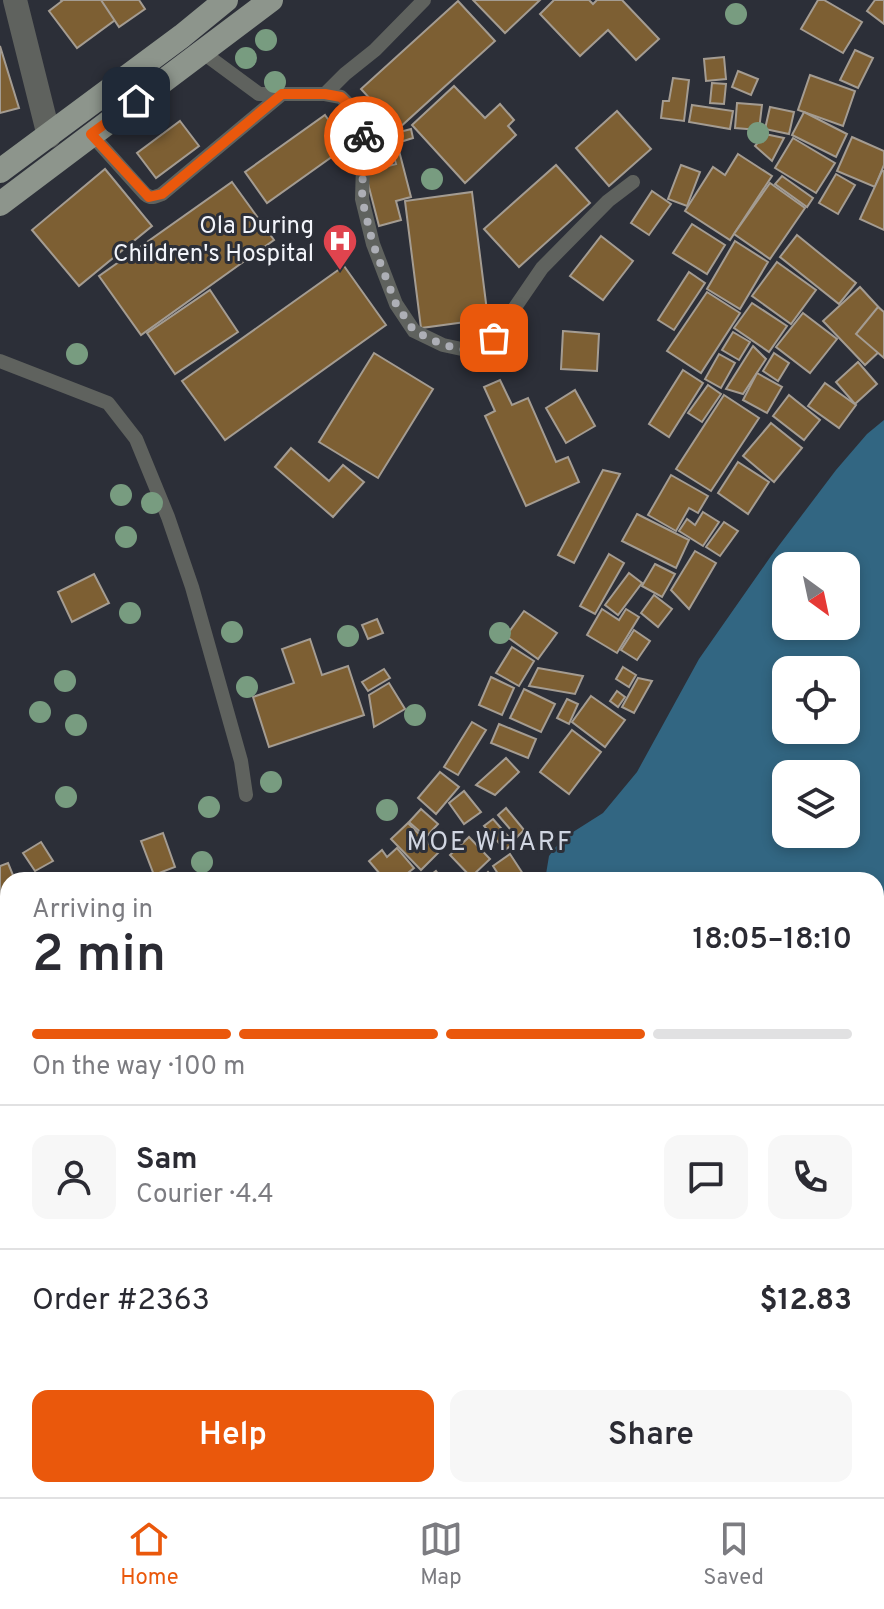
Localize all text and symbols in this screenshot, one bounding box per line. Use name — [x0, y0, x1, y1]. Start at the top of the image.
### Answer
pin — [102, 67, 170, 135]
icon: home — [114, 79, 158, 123]
courier — [324, 96, 404, 176]
icon: bike — [342, 114, 386, 158]
place label: Ola During Children's Hospital — [113, 212, 314, 270]
hospital icon: Ola During Children's Hospital — [321, 222, 359, 272]
pin — [460, 304, 528, 372]
icon: bag — [472, 316, 516, 360]
north arrow — [772, 552, 860, 640]
map controls — [772, 552, 860, 848]
button: locate — [772, 656, 860, 744]
button: layers — [772, 760, 860, 848]
district label: MOE WHARF — [406, 827, 574, 860]
text: Arriving in — [32, 894, 153, 927]
text: 18:05–18:10 — [693, 922, 852, 959]
text: 2 min — [32, 924, 166, 990]
text: On the way · 100 m — [32, 1051, 245, 1084]
button: person — [32, 1135, 116, 1219]
button: chat — [664, 1135, 748, 1219]
button: phone — [768, 1135, 852, 1219]
text: Sam — [136, 1142, 198, 1179]
text: Courier · 4.4 — [136, 1179, 274, 1212]
text: Order #2363 — [32, 1283, 210, 1320]
text: $12.83 — [759, 1283, 852, 1320]
button: Help — [32, 1390, 434, 1482]
button: Share — [450, 1390, 852, 1482]
tab: Home — [120, 1517, 179, 1592]
tab: Map — [419, 1517, 463, 1592]
tab: Saved — [703, 1517, 764, 1592]

